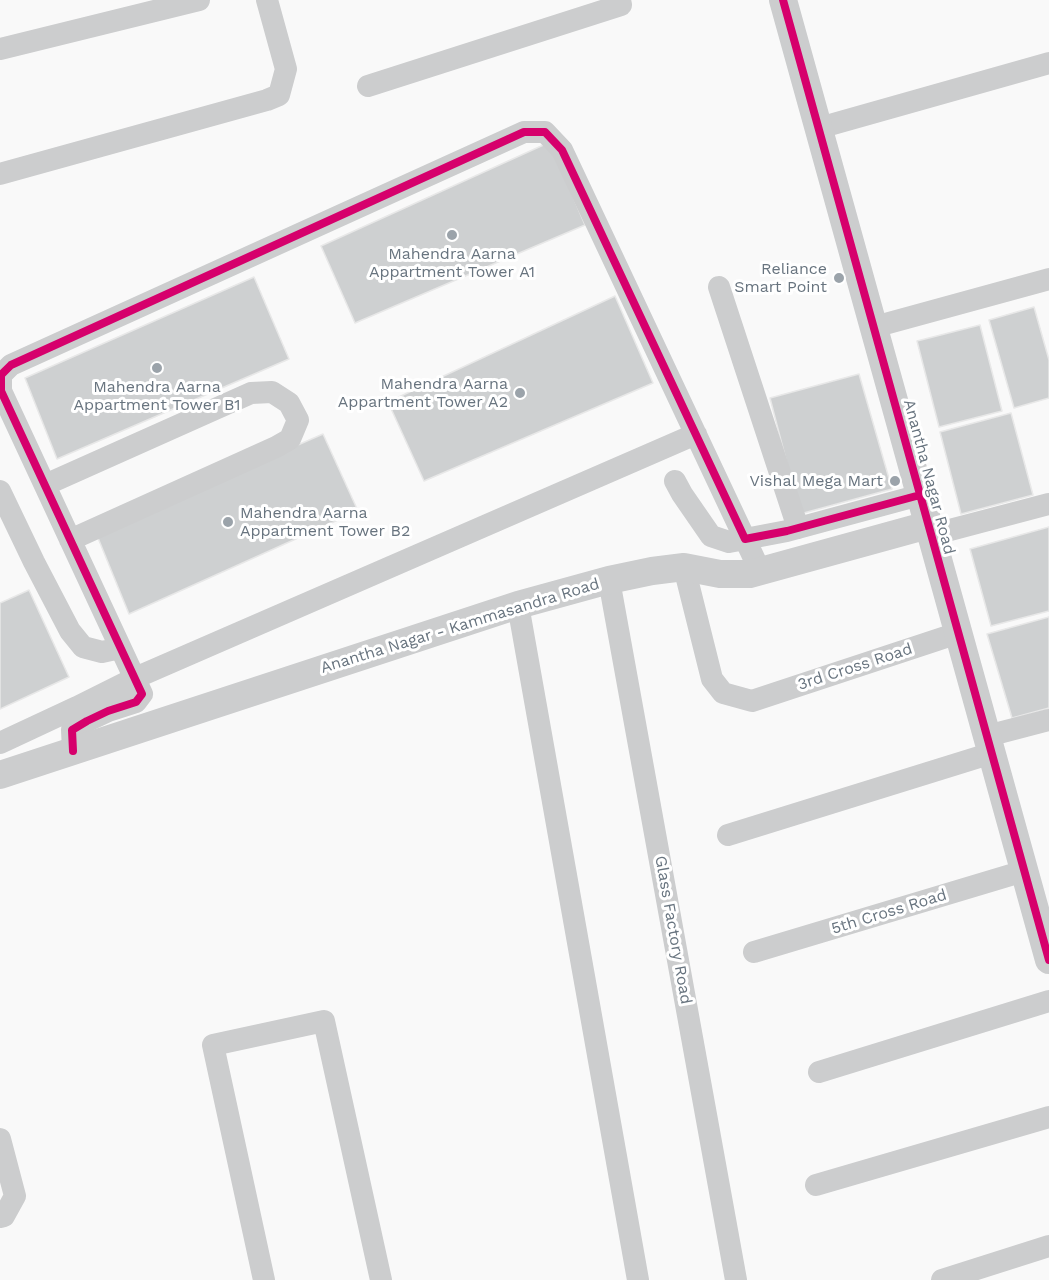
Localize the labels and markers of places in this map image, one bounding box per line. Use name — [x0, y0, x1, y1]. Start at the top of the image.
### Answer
marker: Mahendra Aarna Appartment Tower A1 — [445, 228, 459, 242]
place label: Mahendra Aarna Appartment Tower A1 — [369, 244, 535, 282]
place label: Reliance Smart Point — [734, 259, 827, 297]
marker: Reliance Smart Point — [832, 271, 846, 285]
marker: Mahendra Aarna Appartment Tower B1 — [150, 361, 164, 375]
place label: Mahendra Aarna Appartment Tower A2 — [338, 374, 508, 412]
place label: Mahendra Aarna Appartment Tower B1 — [73, 377, 241, 415]
marker: Mahendra Aarna Appartment Tower A2 — [513, 386, 527, 400]
place label: Vishal Mega Mart — [749, 471, 883, 491]
marker: Vishal Mega Mart — [888, 474, 902, 488]
place label: Mahendra Aarna Appartment Tower B2 — [240, 503, 410, 541]
marker: Mahendra Aarna Appartment Tower B2 — [221, 515, 235, 529]

